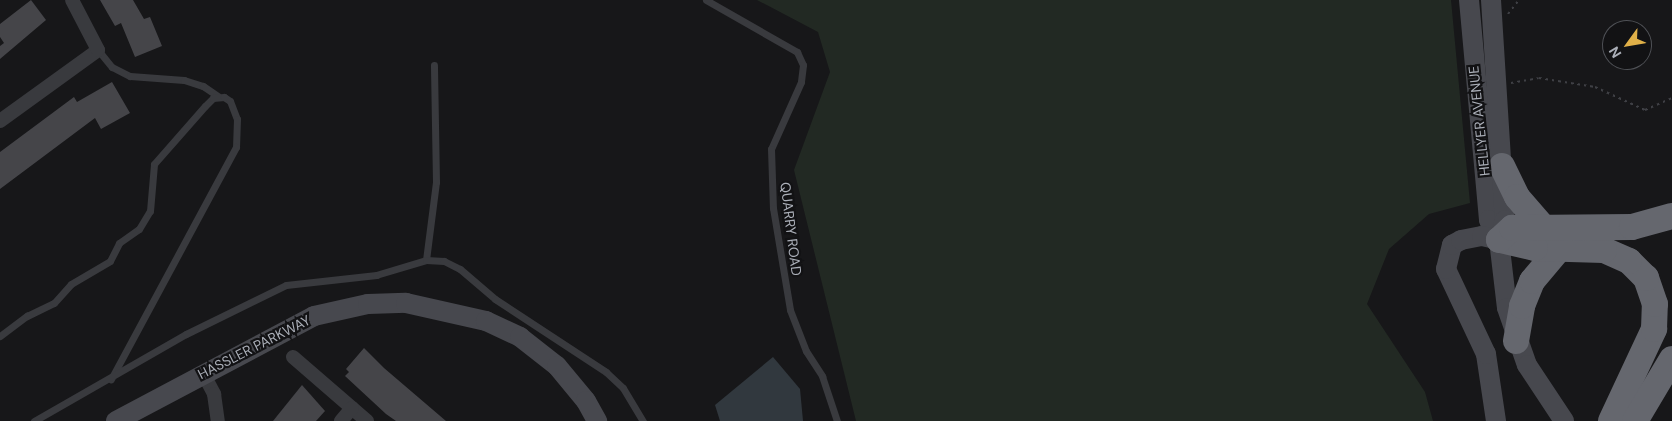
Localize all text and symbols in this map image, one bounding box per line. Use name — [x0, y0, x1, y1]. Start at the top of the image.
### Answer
north arrow — [1602, 20, 1652, 70]
text: N — [1605, 43, 1625, 62]
street label: HELLYER AVENUE — [1465, 65, 1493, 177]
street label: QUARRY ROAD — [777, 181, 805, 277]
street label: HASSLER PARKWAY — [195, 311, 313, 383]

